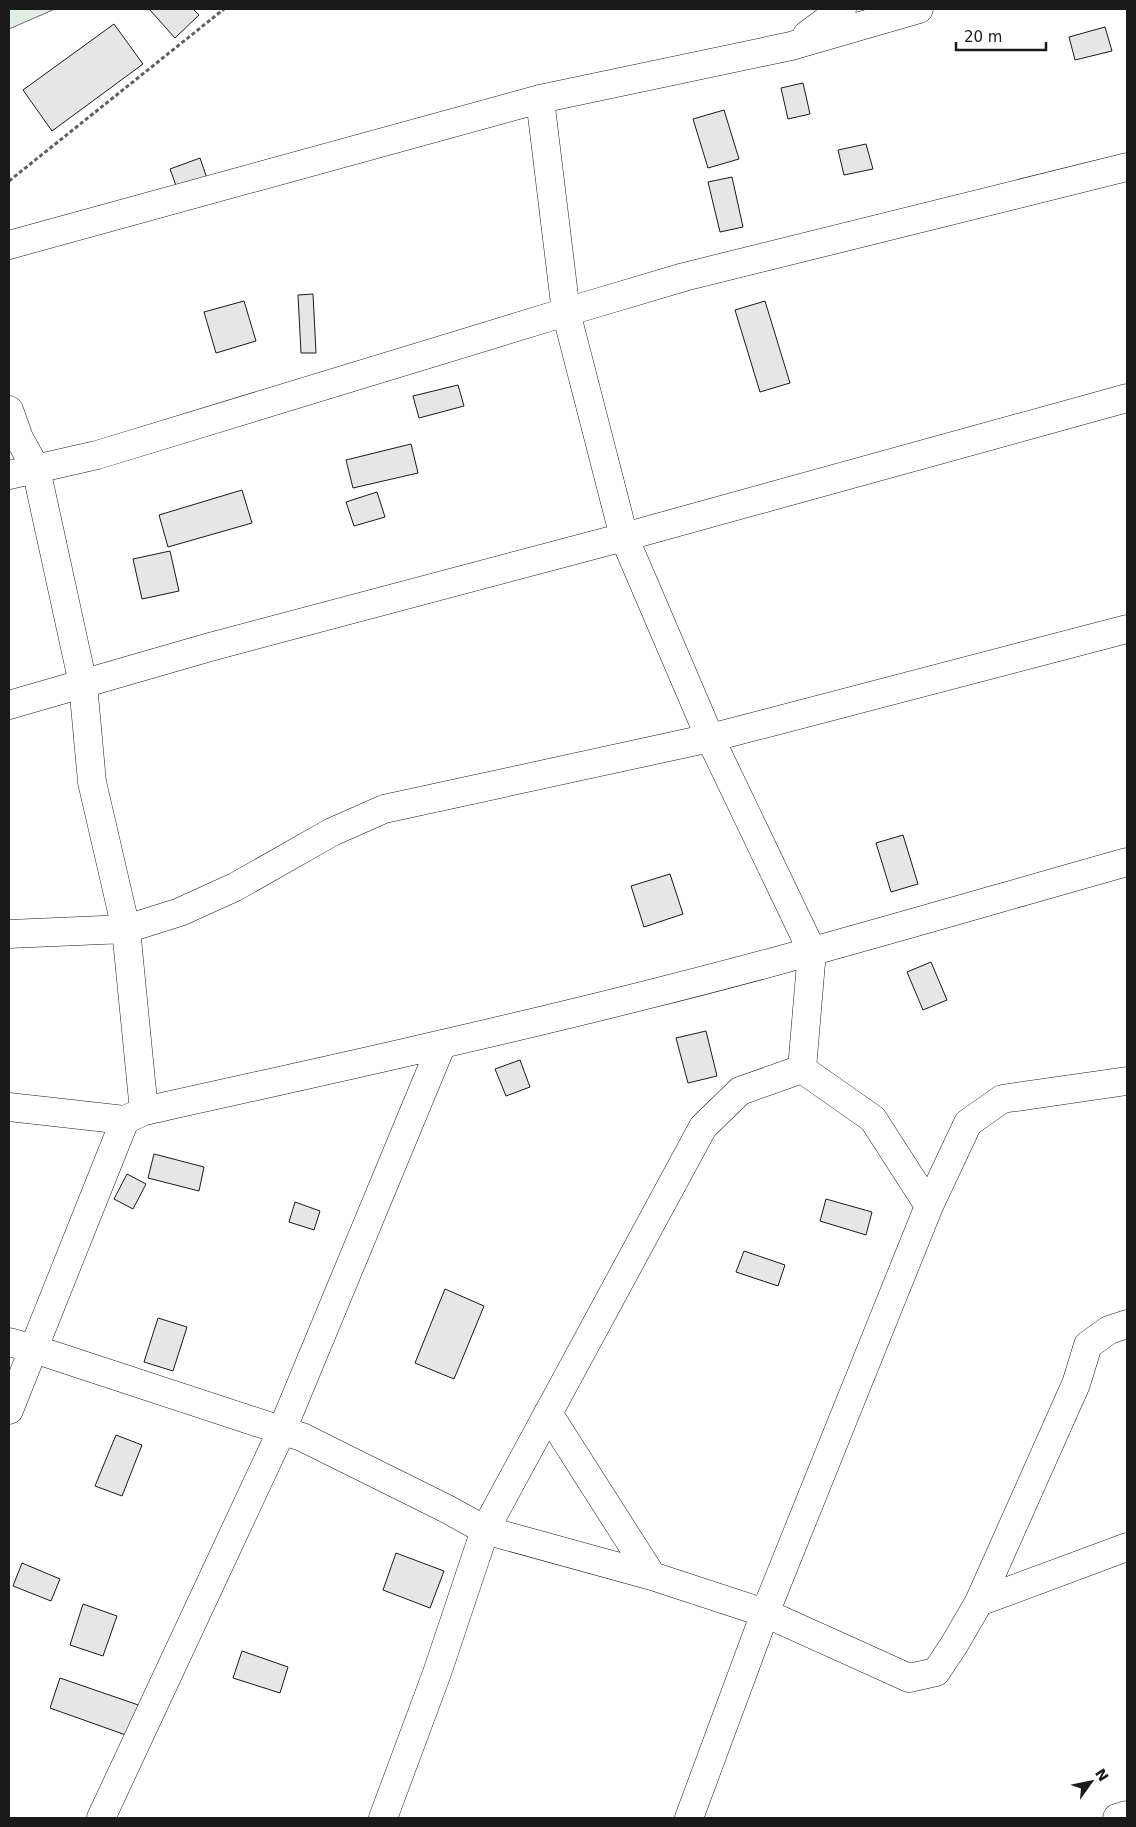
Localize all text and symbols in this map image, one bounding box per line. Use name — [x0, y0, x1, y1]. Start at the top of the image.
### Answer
scale bar — [956, 20, 1046, 52]
text: 20 m — [964, 28, 1002, 46]
north arrow — [1066, 1757, 1116, 1807]
text: N — [1092, 1766, 1112, 1784]

